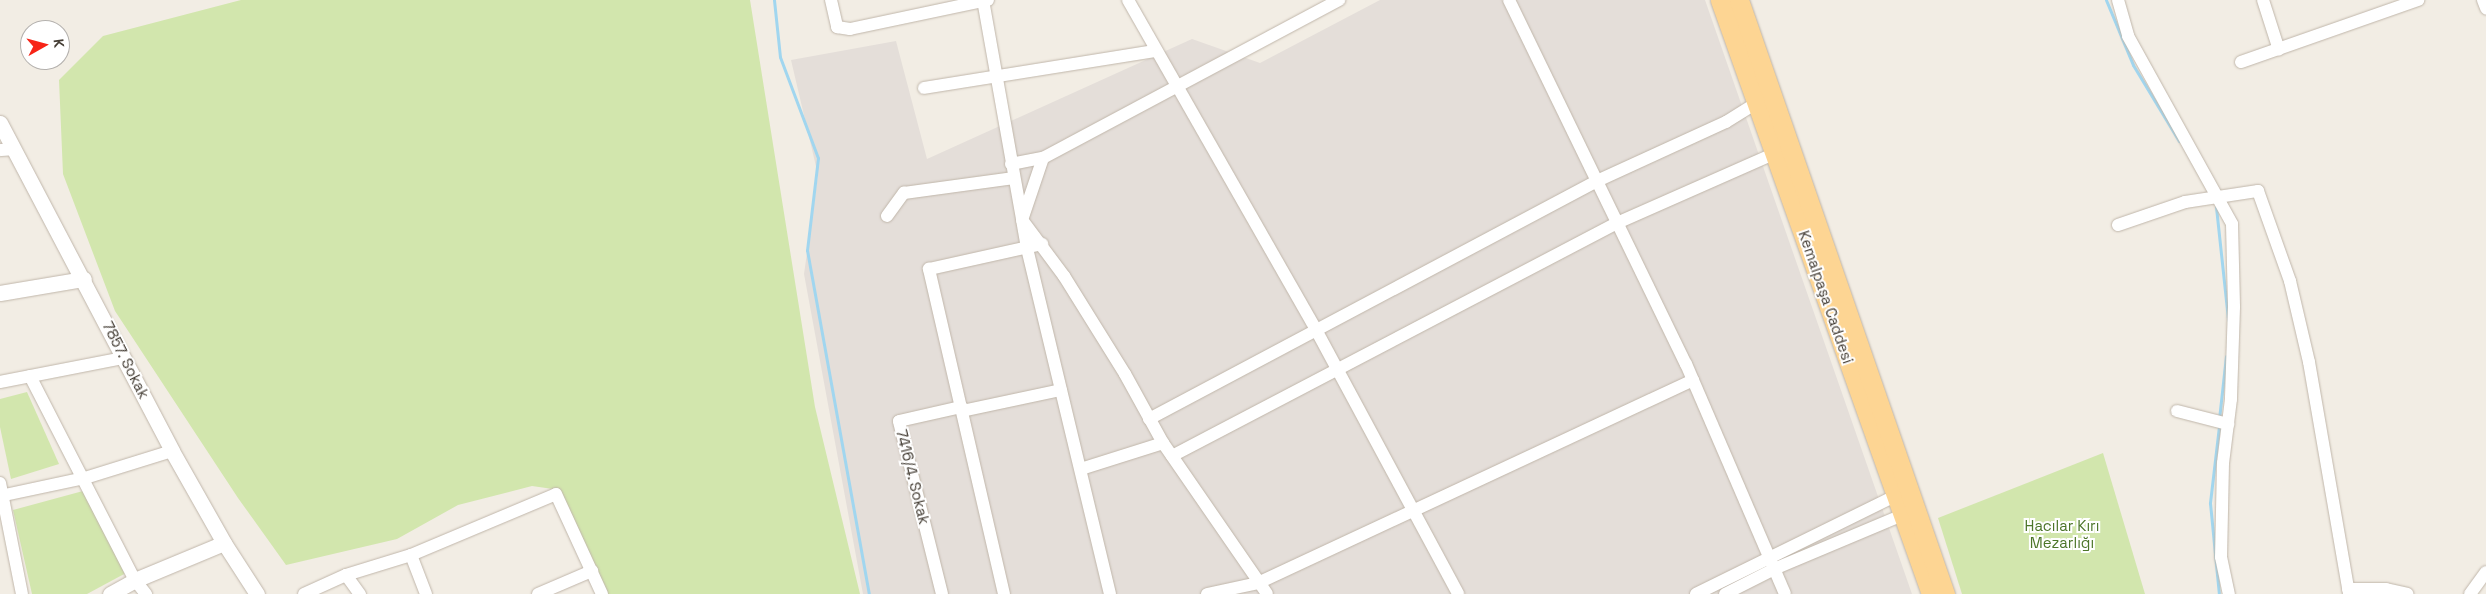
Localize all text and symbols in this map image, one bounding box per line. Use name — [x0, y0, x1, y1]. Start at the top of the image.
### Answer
north arrow — [20, 20, 70, 70]
text: K — [49, 38, 68, 49]
street label: Kemalpaşa Caddesi — [1795, 228, 1857, 366]
street label: 7857. Sokak — [99, 318, 153, 402]
street label: 7416/4. Sokak — [892, 427, 934, 527]
park label: Hacılar Kırı Mezarlığı — [2025, 516, 2099, 551]

